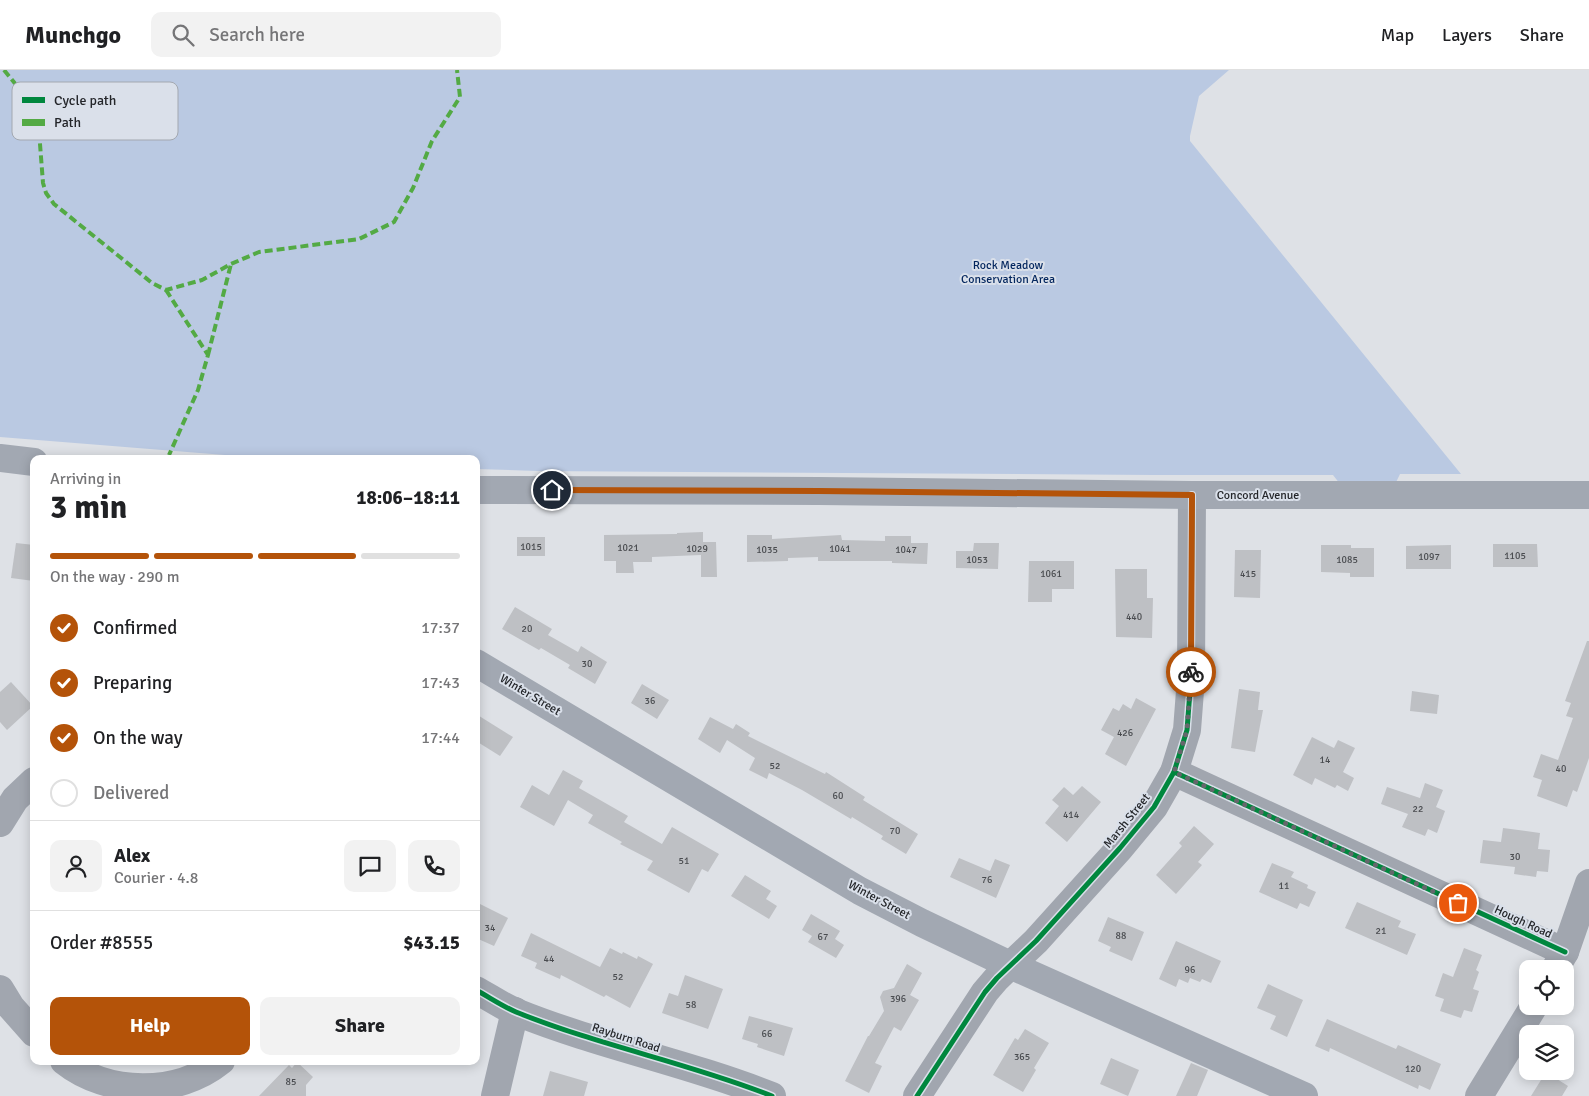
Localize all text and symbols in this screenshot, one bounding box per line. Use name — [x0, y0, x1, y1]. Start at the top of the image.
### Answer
search box — [151, 12, 501, 57]
text: Munchgo — [25, 20, 121, 50]
icon: search — [169, 21, 197, 49]
text: Search here — [209, 23, 305, 47]
text: Map — [1381, 24, 1414, 46]
text: Layers — [1442, 24, 1492, 46]
text: Share — [1520, 24, 1564, 46]
legend — [12, 82, 178, 140]
text: Cycle path — [54, 92, 116, 109]
text: Path — [54, 114, 81, 131]
park label: Rock Meadow Conservation Area — [961, 258, 1055, 287]
text: Arriving in — [50, 469, 121, 489]
pin — [531, 469, 573, 511]
icon: home — [538, 476, 566, 504]
text: 18:06–18:11 — [356, 486, 460, 510]
text: 3 min — [50, 488, 127, 527]
street label: Concord Avenue — [1217, 488, 1299, 503]
house number: 1015 — [520, 541, 542, 553]
house number: 1021 — [617, 542, 639, 554]
house number: 1029 — [686, 543, 708, 555]
house number: 1041 — [829, 543, 851, 555]
house number: 1035 — [756, 544, 778, 556]
house number: 1047 — [895, 544, 917, 556]
house number: 1105 — [1504, 550, 1526, 562]
house number: 1097 — [1418, 551, 1440, 563]
house number: 1053 — [966, 554, 988, 566]
house number: 1085 — [1336, 554, 1358, 566]
text: On the way · 290 m — [50, 567, 180, 587]
house number: 1061 — [1040, 568, 1062, 580]
house number: 415 — [1240, 568, 1256, 580]
house number: 440 — [1126, 611, 1142, 623]
icon: check — [50, 614, 78, 642]
text: Confirmed — [93, 616, 177, 640]
text: 17:37 — [421, 618, 460, 638]
house number: 20 — [522, 623, 532, 635]
courier — [1166, 647, 1216, 697]
house number: 30 — [582, 658, 592, 670]
icon: bike — [1177, 658, 1205, 686]
icon: check — [50, 669, 78, 697]
text: Preparing — [93, 671, 172, 695]
street label: Winter Street — [497, 671, 563, 719]
text: 17:43 — [421, 673, 460, 693]
house number: 36 — [645, 695, 655, 707]
icon: check — [50, 724, 78, 752]
text: On the way — [93, 726, 183, 750]
house number: 426 — [1117, 727, 1133, 739]
text: 17:44 — [421, 728, 460, 748]
house number: 14 — [1320, 754, 1331, 766]
house number: 52 — [770, 760, 780, 772]
house number: 40 — [1556, 763, 1566, 775]
text: Delivered — [93, 781, 169, 805]
house number: 60 — [833, 790, 843, 802]
street label: Marsh Street — [1100, 791, 1154, 851]
house number: 22 — [1413, 803, 1423, 815]
house number: 414 — [1063, 809, 1080, 821]
house number: 70 — [890, 825, 900, 837]
button: person — [50, 840, 102, 892]
button: chat — [344, 840, 396, 892]
button: phone — [408, 840, 460, 892]
text: Alex — [114, 844, 150, 868]
house number: 30 — [1510, 851, 1520, 863]
house number: 51 — [679, 855, 689, 867]
text: Courier · 4.8 — [114, 868, 198, 888]
house number: 76 — [982, 874, 992, 886]
street label: Winter Street — [845, 877, 913, 923]
house number: 11 — [1279, 880, 1289, 892]
pin — [1437, 882, 1479, 924]
icon: bag — [1444, 889, 1472, 917]
street label: Hough Road — [1492, 902, 1554, 942]
house number: 34 — [485, 922, 496, 934]
house number: 21 — [1376, 925, 1386, 937]
house number: 88 — [1116, 930, 1126, 942]
text: Order #8555 — [50, 931, 153, 955]
text: $43.15 — [403, 931, 460, 955]
house number: 67 — [818, 931, 828, 943]
house number: 44 — [544, 953, 555, 965]
map controls — [1519, 960, 1574, 1080]
button: locate — [1519, 960, 1574, 1015]
house number: 96 — [1185, 964, 1195, 976]
house number: 52 — [613, 971, 623, 983]
house number: 396 — [890, 993, 906, 1005]
button: Help — [50, 997, 250, 1055]
button: Share — [260, 997, 460, 1055]
house number: 58 — [686, 999, 696, 1011]
street label: Rayburn Road — [590, 1020, 662, 1056]
button: layers — [1519, 1025, 1574, 1080]
house number: 66 — [762, 1028, 772, 1040]
house number: 365 — [1014, 1051, 1030, 1063]
house number: 120 — [1405, 1063, 1421, 1075]
house number: 85 — [286, 1076, 296, 1088]

